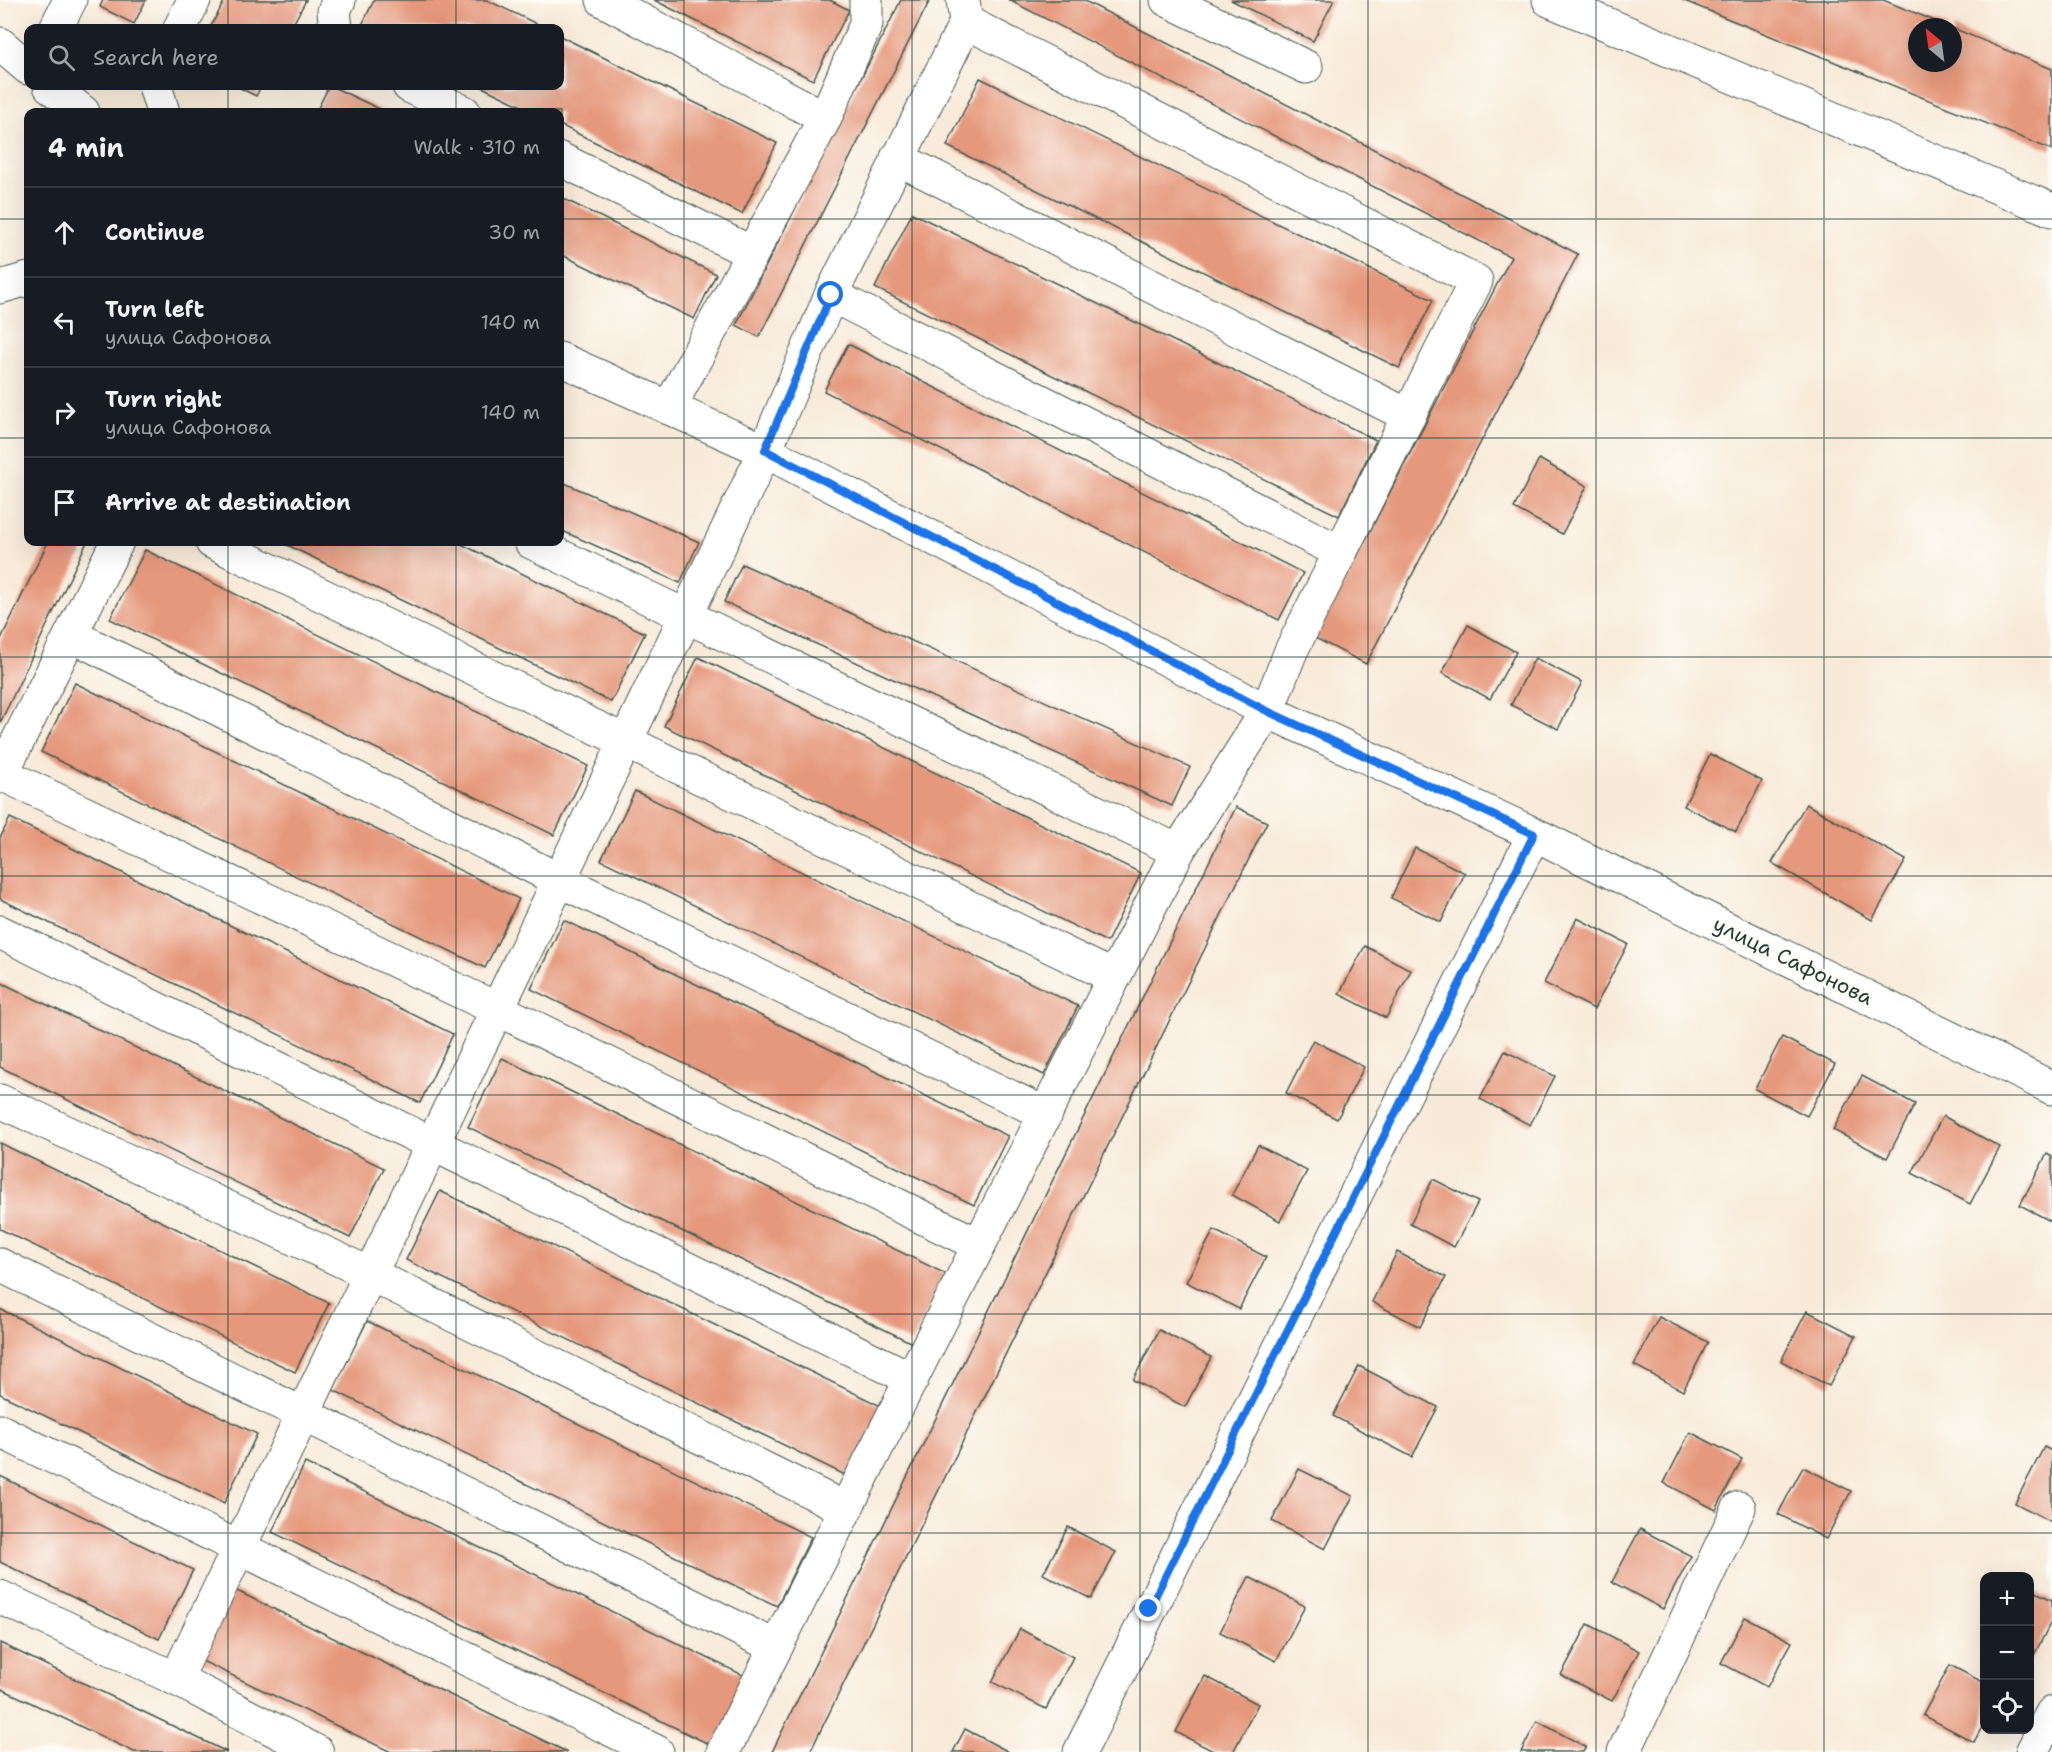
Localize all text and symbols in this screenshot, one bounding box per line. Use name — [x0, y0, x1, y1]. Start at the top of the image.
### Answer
north arrow — [1908, 18, 1962, 72]
search box — [24, 24, 564, 90]
icon: search — [45, 41, 78, 74]
text: Search here — [93, 43, 219, 72]
text: 4 min — [48, 130, 124, 165]
text: Walk · 310 m — [414, 134, 540, 160]
icon: ahead — [48, 216, 81, 249]
text: Continue — [105, 218, 205, 247]
text: 30 m — [488, 219, 540, 245]
route start — [817, 281, 843, 307]
text: Turn left — [105, 295, 204, 324]
icon: left — [48, 306, 81, 339]
text: 140 m — [481, 309, 540, 335]
text: улица Сафонова — [105, 324, 271, 350]
text: Turn right — [105, 385, 222, 414]
icon: right — [48, 396, 81, 429]
text: 140 m — [481, 399, 540, 425]
text: улица Сафонова — [105, 414, 271, 440]
icon: arrive — [48, 486, 81, 519]
text: Arrive at destination — [105, 488, 351, 517]
street label: улица Сафонова — [1708, 910, 1878, 1012]
map controls — [1980, 1572, 2034, 1734]
button: + — [1980, 1572, 2034, 1626]
route end — [1135, 1595, 1161, 1621]
button: − — [1980, 1626, 2034, 1680]
button: locate — [1980, 1680, 2034, 1734]

